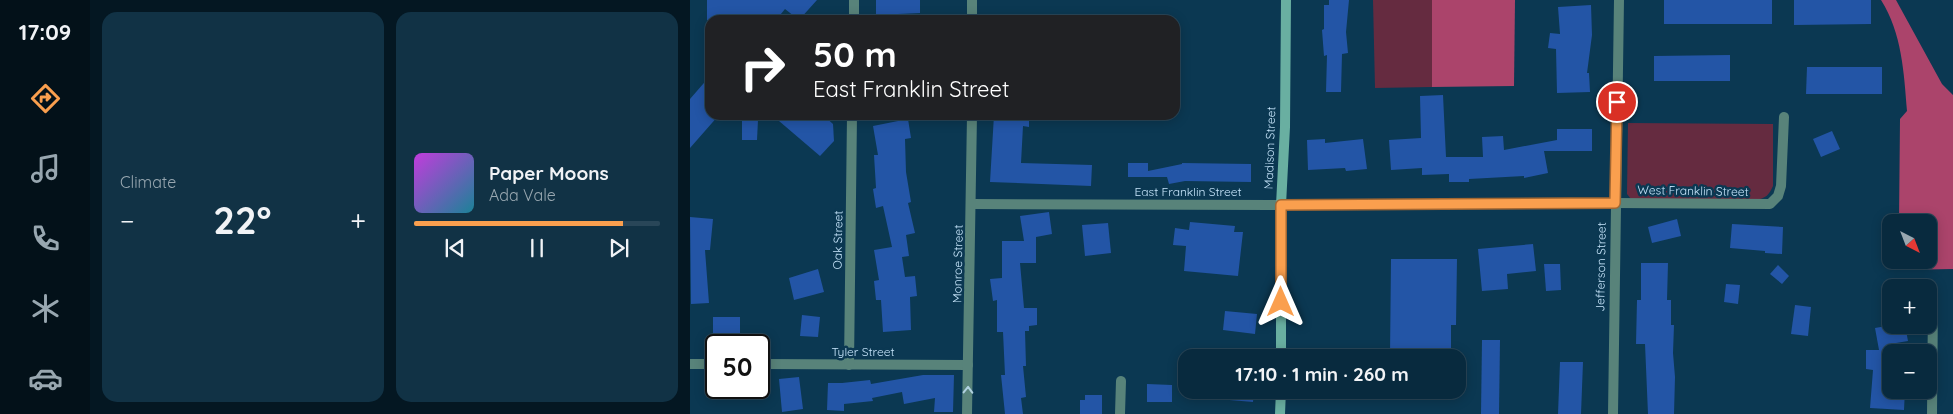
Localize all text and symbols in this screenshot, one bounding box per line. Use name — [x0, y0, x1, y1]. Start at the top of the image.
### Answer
text: 17:09 — [19, 18, 71, 46]
text: 50 m — [813, 32, 897, 76]
icon: right — [730, 35, 795, 100]
text: East Franklin Street — [813, 75, 1009, 103]
icon: directions — [28, 81, 63, 116]
pin — [1596, 81, 1638, 123]
icon: arrive — [1603, 88, 1631, 116]
street label: Madison Street — [1261, 106, 1278, 190]
icon: music — [28, 151, 63, 186]
text: Paper Moons — [489, 161, 609, 185]
text: Climate — [120, 172, 176, 192]
street label: West Franklin Street — [1637, 182, 1749, 199]
street label: East Franklin Street — [1134, 184, 1242, 199]
text: Ada Vale — [489, 185, 556, 205]
text: 22° — [213, 196, 271, 244]
text: − — [120, 203, 135, 238]
text: + — [350, 203, 366, 238]
street label: Oak Street — [829, 210, 846, 270]
north arrow — [1882, 214, 1938, 269]
map controls — [1882, 214, 1937, 399]
icon: phone — [28, 221, 63, 256]
street label: Jefferson Street — [1592, 222, 1609, 312]
street label: Monroe Street — [949, 225, 966, 303]
icon: previous — [441, 234, 469, 262]
icon: pause — [523, 234, 551, 262]
icon: next — [605, 234, 633, 262]
position arrow — [1254, 275, 1306, 327]
button: + — [1882, 279, 1937, 334]
icon: climate — [28, 291, 63, 326]
speed limit sign: 50 — [705, 334, 770, 399]
street label: Tyler Street — [831, 344, 895, 359]
button: − — [1882, 344, 1937, 399]
icon: car — [28, 361, 63, 396]
text: 17:10 · 1 min · 260 m — [1235, 362, 1409, 386]
one-way arrow — [962, 385, 973, 393]

